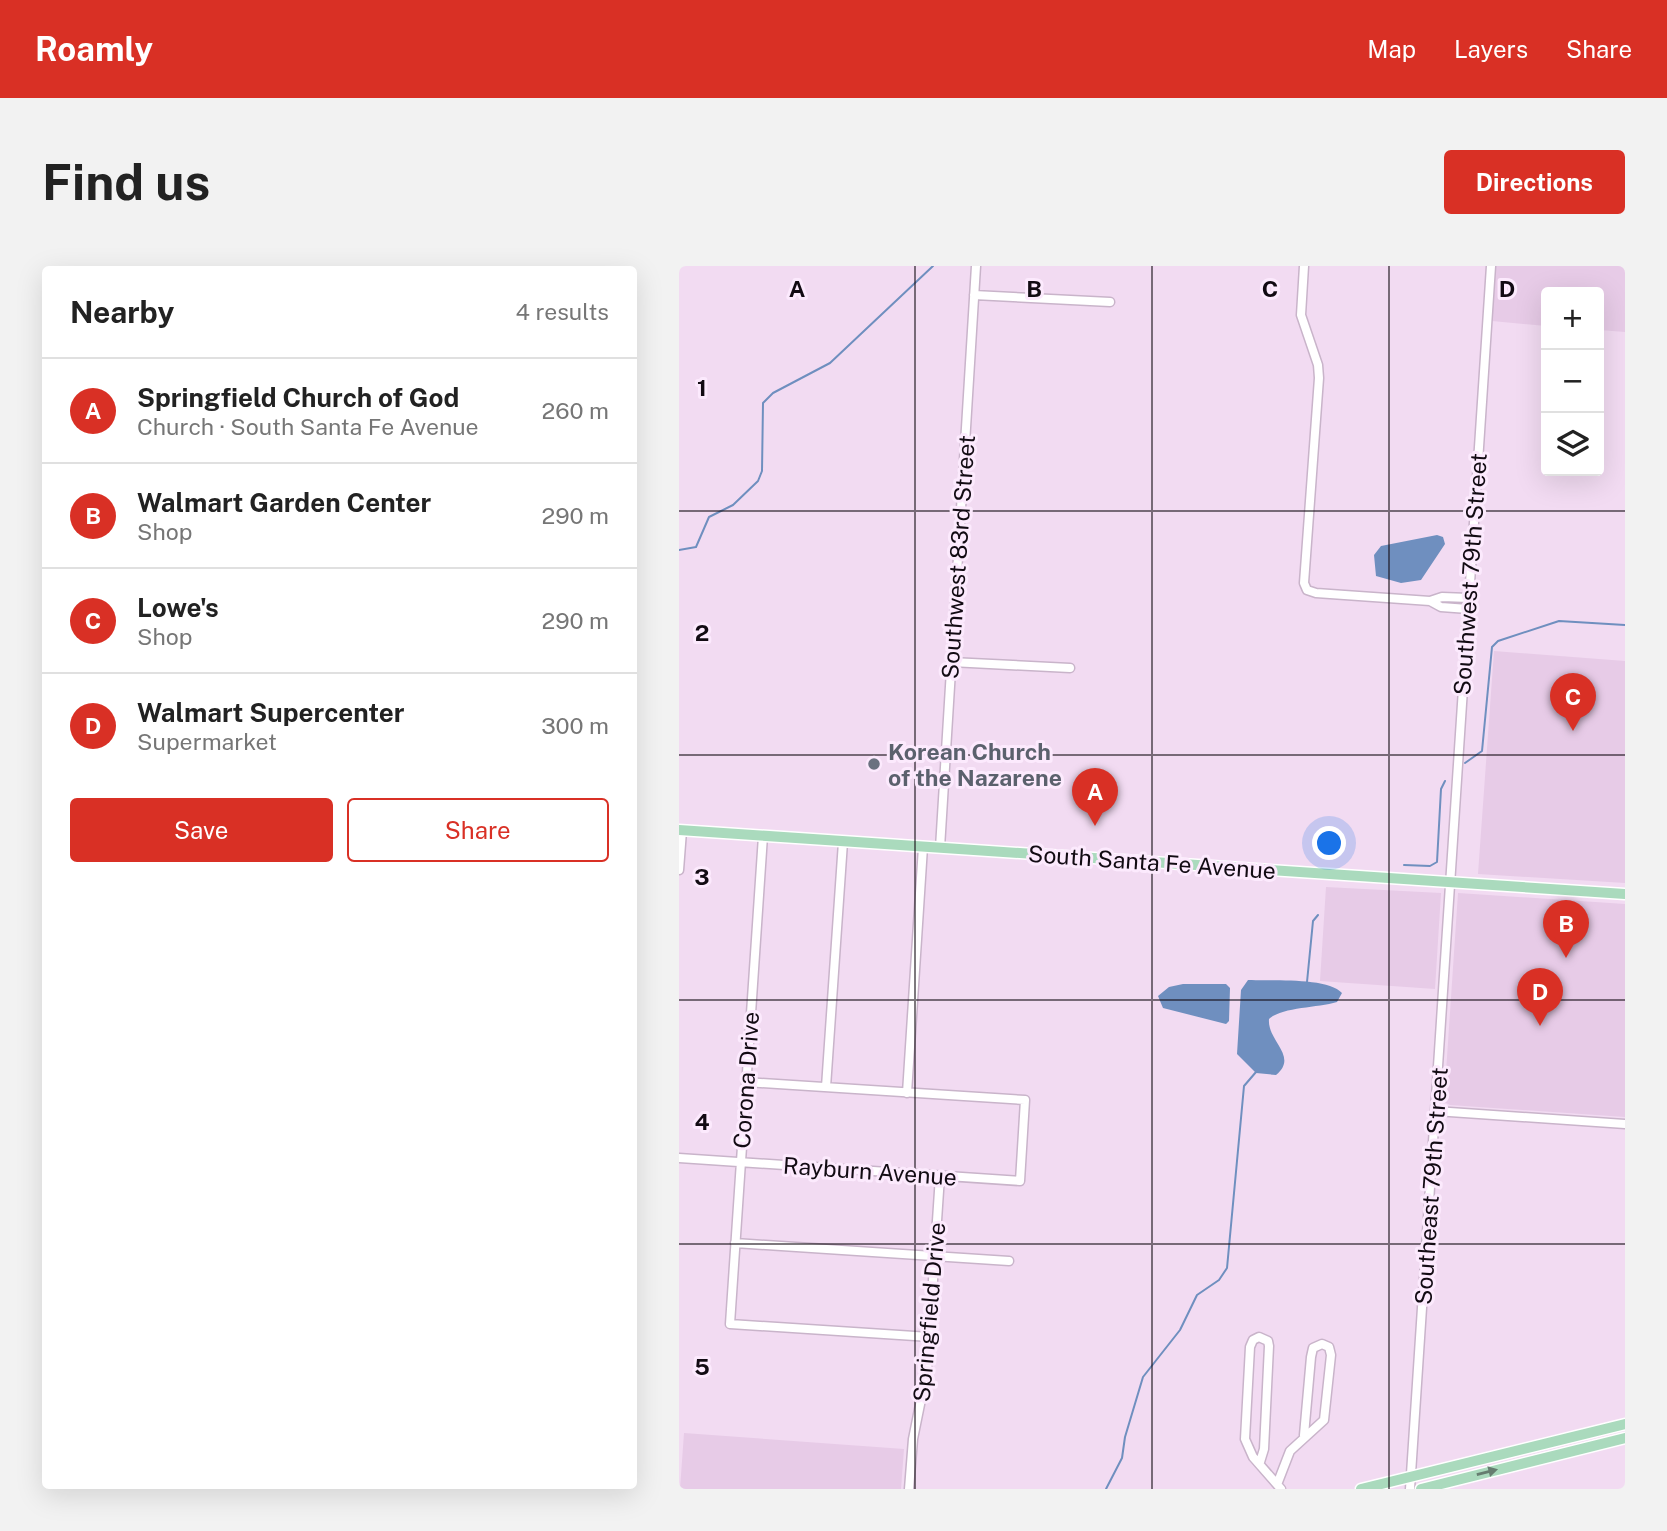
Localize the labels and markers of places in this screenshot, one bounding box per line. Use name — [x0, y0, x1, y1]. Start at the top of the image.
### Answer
pin: C — [1550, 673, 1596, 731]
place label: Korean Church of the Nazarene — [888, 738, 1062, 791]
marker: Korean Church of the Nazarene — [866, 756, 882, 772]
pin: A — [1072, 768, 1118, 826]
pin: B — [1543, 900, 1589, 958]
pin: D — [1517, 968, 1563, 1026]

